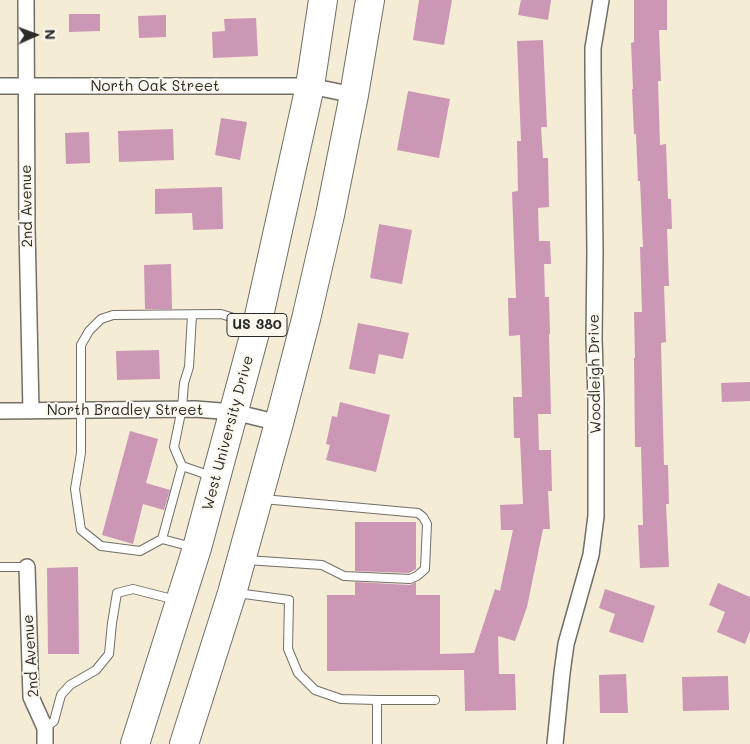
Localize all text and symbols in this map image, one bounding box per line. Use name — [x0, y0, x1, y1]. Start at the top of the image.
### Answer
north arrow — [10, 10, 60, 60]
text: N — [41, 29, 60, 40]
street label: North Oak Street — [90, 77, 220, 95]
street label: 2nd Avenue — [17, 164, 37, 248]
road number: US 380 — [227, 314, 287, 336]
street label: Woodleigh Drive — [585, 314, 605, 434]
street label: West University Drive — [199, 354, 257, 512]
street label: North Bradley Street — [47, 401, 203, 419]
street label: 2nd Avenue — [19, 614, 43, 698]

